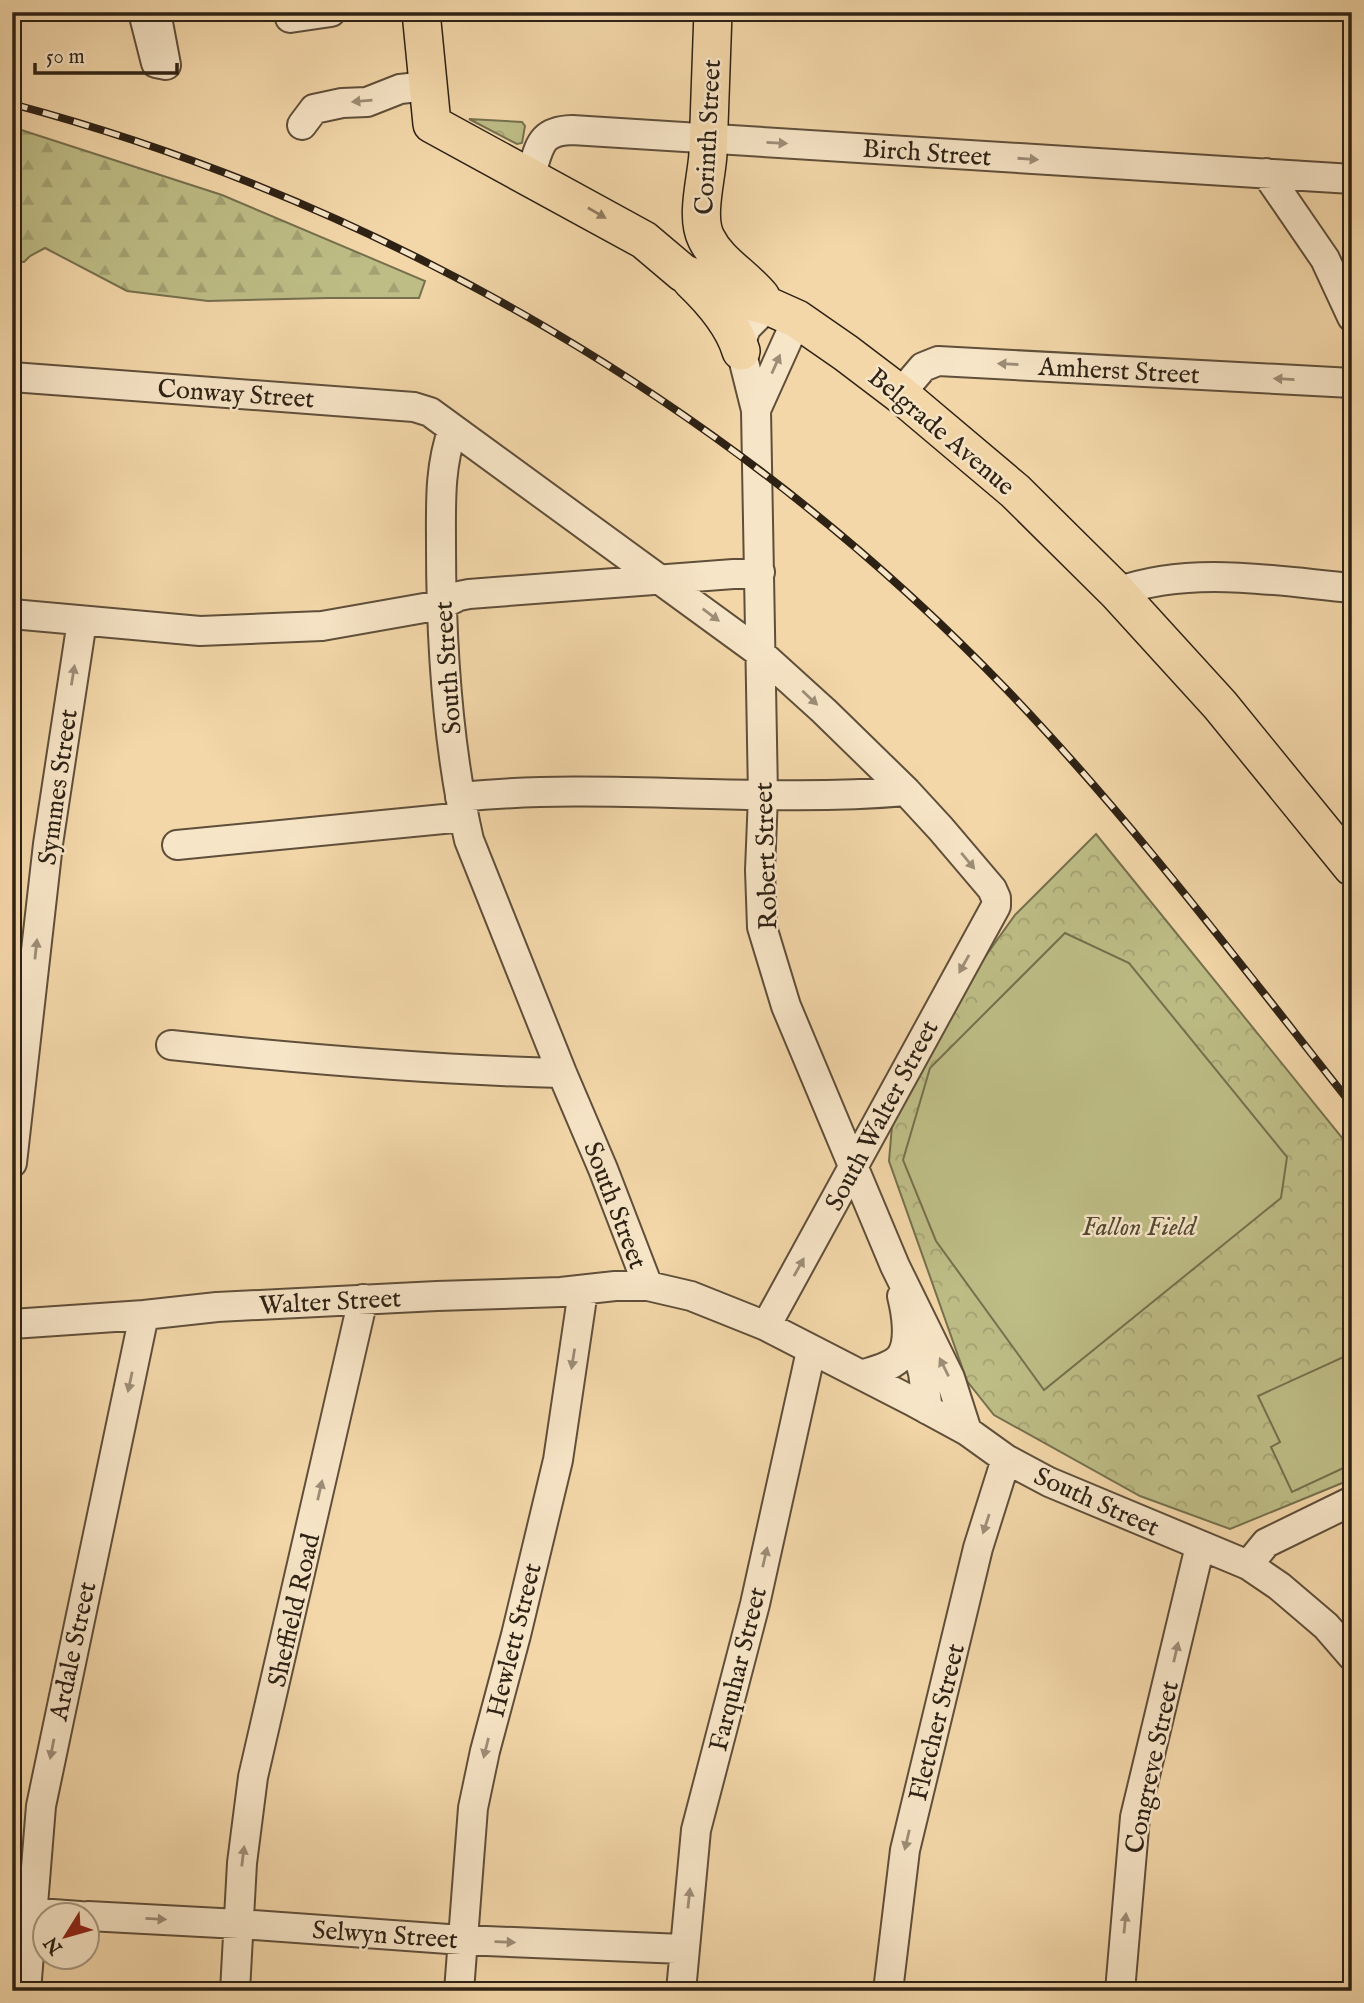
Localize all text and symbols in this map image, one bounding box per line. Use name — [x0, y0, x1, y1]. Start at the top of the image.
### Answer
scale bar — [35, 32, 177, 76]
text: 50 m — [46, 44, 85, 71]
street label: Corinth Street — [688, 58, 729, 216]
one-way arrow — [351, 96, 373, 107]
street label: Birch Street — [861, 133, 992, 174]
one-way arrow — [766, 138, 788, 149]
one-way arrow — [1017, 153, 1039, 164]
one-way arrow — [588, 207, 607, 219]
street label: Amherst Street — [1037, 351, 1200, 392]
one-way arrow — [770, 354, 782, 374]
one-way arrow — [996, 359, 1018, 370]
street label: Belgrade Avenue — [861, 361, 1021, 503]
street label: Conway Street — [156, 373, 316, 416]
one-way arrow — [1272, 374, 1294, 385]
street label: South Street — [427, 600, 470, 736]
one-way arrow — [702, 608, 720, 622]
one-way arrow — [68, 664, 79, 686]
one-way arrow — [801, 689, 818, 705]
street label: Symmes Street — [31, 707, 86, 867]
street label: Robert Street — [747, 781, 786, 931]
one-way arrow — [960, 852, 975, 869]
one-way arrow — [31, 938, 42, 960]
one-way arrow — [958, 954, 970, 973]
street label: South Walter Street — [818, 1015, 947, 1217]
street label: South Street — [575, 1137, 654, 1274]
park label: Fallon Field — [1082, 1211, 1198, 1244]
one-way arrow — [793, 1257, 805, 1276]
street label: Walter Street — [258, 1282, 402, 1323]
one-way arrow — [567, 1348, 578, 1370]
one-way arrow — [939, 1357, 950, 1377]
one-way arrow — [124, 1371, 135, 1393]
street label: South Street — [1029, 1460, 1164, 1545]
one-way arrow — [315, 1479, 326, 1501]
one-way arrow — [980, 1513, 990, 1534]
street label: Sheffield Road — [261, 1530, 328, 1690]
one-way arrow — [760, 1546, 771, 1568]
street label: Hewlett Street — [479, 1560, 550, 1721]
street label: Ardale Street — [42, 1579, 104, 1725]
street label: Farquhar Street — [702, 1584, 775, 1755]
street label: Fletcher Street — [902, 1640, 973, 1804]
one-way arrow — [1171, 1641, 1182, 1663]
street label: Congreve Street — [1118, 1678, 1187, 1857]
one-way arrow — [480, 1737, 491, 1759]
one-way arrow — [46, 1738, 57, 1760]
one-way arrow — [902, 1829, 913, 1851]
one-way arrow — [238, 1845, 249, 1867]
one-way arrow — [683, 1887, 694, 1909]
north arrow — [32, 1902, 102, 1972]
one-way arrow — [1120, 1912, 1131, 1934]
one-way arrow — [145, 1914, 167, 1925]
street label: Selwyn Street — [311, 1914, 459, 1957]
text: N — [39, 1931, 69, 1960]
one-way arrow — [494, 1936, 516, 1947]

